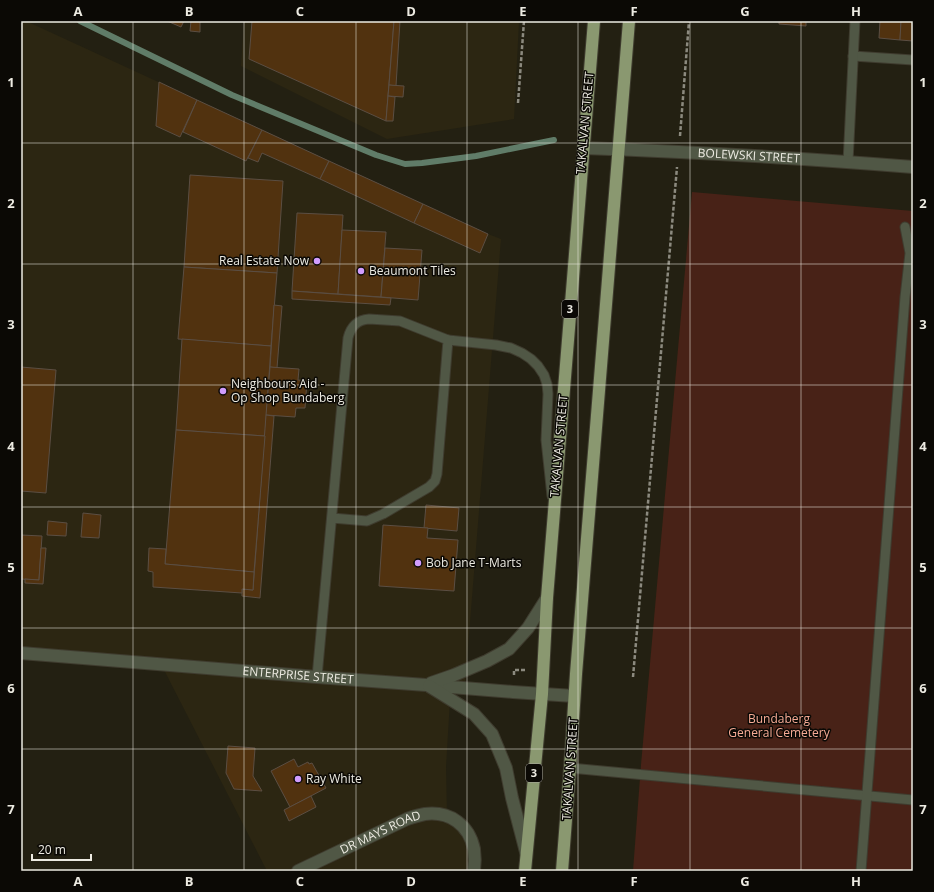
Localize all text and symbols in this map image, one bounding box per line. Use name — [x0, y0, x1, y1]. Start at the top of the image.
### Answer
text: A — [74, 2, 83, 20]
text: B — [185, 2, 194, 20]
text: C — [296, 2, 304, 20]
text: D — [406, 2, 416, 20]
text: E — [519, 2, 527, 20]
text: F — [630, 2, 638, 20]
text: G — [740, 2, 750, 20]
text: H — [851, 2, 861, 20]
street label: TAKALVAN STREET — [572, 71, 597, 175]
text: 1 — [7, 73, 15, 91]
text: 1 — [919, 73, 927, 91]
street label: BOLEWSKI STREET — [697, 144, 801, 167]
text: 2 — [7, 194, 15, 212]
text: 2 — [919, 194, 927, 212]
place label: Real Estate Now — [219, 252, 310, 269]
marker: Real Estate Now — [312, 256, 322, 266]
place label: Beaumont Tiles — [369, 262, 456, 279]
marker: Beaumont Tiles — [356, 266, 366, 276]
road number: 3 — [562, 300, 578, 318]
text: 3 — [7, 315, 15, 333]
text: 3 — [919, 315, 927, 333]
place label: Neighbours Aid - Op Shop Bundaberg — [231, 375, 345, 406]
marker: Neighbours Aid - Op Shop Bundaberg — [218, 386, 228, 396]
street label: TAKALVAN STREET — [546, 394, 571, 498]
text: 4 — [7, 437, 15, 455]
text: 4 — [919, 437, 927, 455]
place label: Bob Jane T-Marts — [426, 554, 522, 571]
text: 5 — [7, 558, 15, 576]
marker: Bob Jane T-Marts — [413, 558, 423, 568]
text: 5 — [919, 558, 927, 576]
street label: ENTERPRISE STREET — [242, 662, 355, 688]
text: 6 — [7, 679, 15, 697]
text: 6 — [919, 679, 927, 697]
park label: Bundaberg General Cemetery — [728, 710, 831, 741]
street label: TAKALVAN STREET — [557, 717, 582, 821]
road number: 3 — [526, 764, 542, 782]
place label: Ray White — [306, 770, 362, 787]
marker: Ray White — [293, 774, 303, 784]
text: 7 — [7, 800, 15, 818]
text: 7 — [919, 800, 927, 818]
street label: DR MAYS ROAD — [337, 806, 422, 858]
scale bar — [32, 836, 91, 862]
text: 20 m — [38, 841, 66, 858]
text: A — [74, 872, 83, 890]
text: B — [185, 872, 194, 890]
text: C — [296, 872, 304, 890]
text: D — [406, 872, 416, 890]
text: E — [519, 872, 527, 890]
text: F — [630, 872, 638, 890]
text: G — [740, 872, 750, 890]
text: H — [851, 872, 861, 890]

